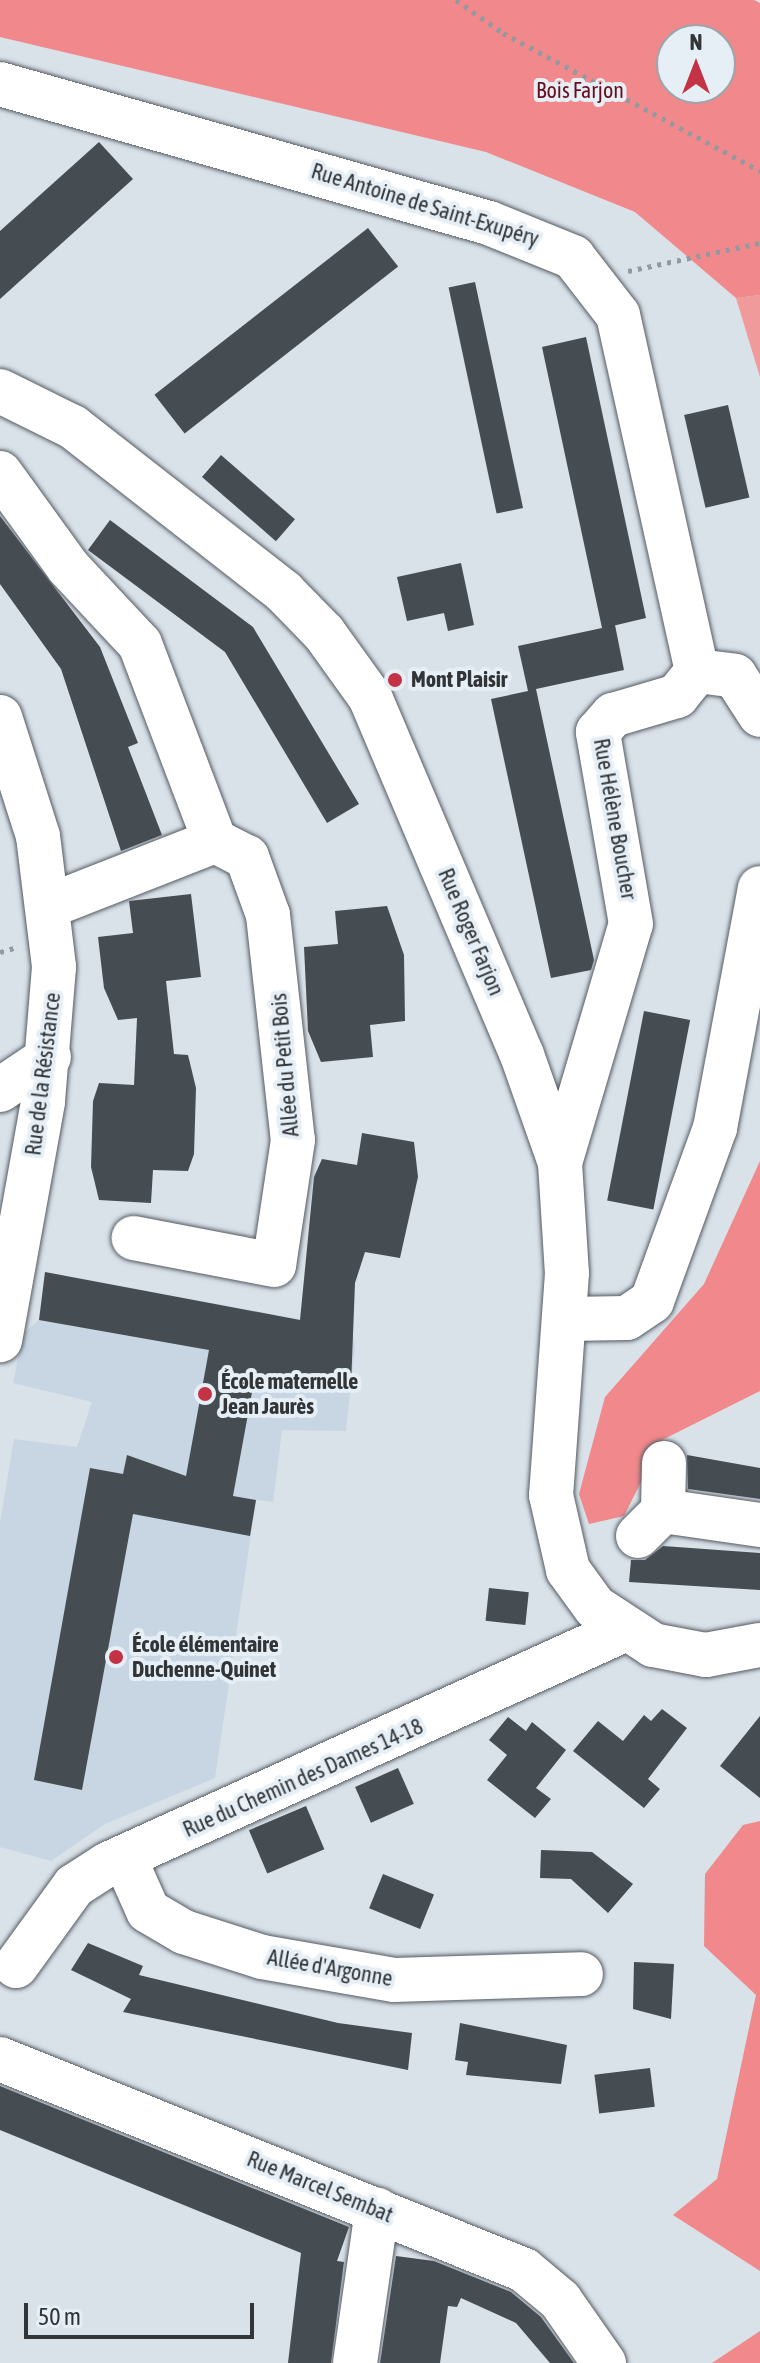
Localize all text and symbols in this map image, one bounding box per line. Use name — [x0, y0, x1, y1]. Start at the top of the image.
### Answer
north arrow — [656, 24, 736, 104]
text: N — [690, 29, 702, 55]
park label: Bois Farjon — [536, 78, 624, 104]
street label: Rue Antoine de Saint-Exupéry — [308, 158, 542, 252]
place label: Mont Plaisir — [411, 667, 507, 693]
marker: Mont Plaisir — [386, 671, 404, 689]
street label: Rue Hélène Boucher — [588, 736, 642, 902]
street label: Rue Roger Farjon — [432, 864, 510, 1000]
street label: Rue de la Résistance — [20, 991, 66, 1157]
street label: Allée du Petit Bois — [266, 992, 304, 1138]
place label: École maternelle Jean Jaurès — [221, 1368, 358, 1420]
marker: École maternelle Jean Jaurès — [196, 1385, 214, 1403]
place label: École élémentaire Duchenne-Quinet — [132, 1631, 279, 1682]
marker: École élémentaire Duchenne-Quinet — [107, 1648, 125, 1666]
street label: Rue du Chemin des Dames 14-18 — [179, 1713, 427, 1843]
street label: Allée d'Argonne — [265, 1944, 395, 1992]
street label: Rue Marcel Sembat — [243, 2146, 397, 2228]
scale bar — [28, 2287, 258, 2337]
text: 50 m — [38, 2303, 81, 2330]

